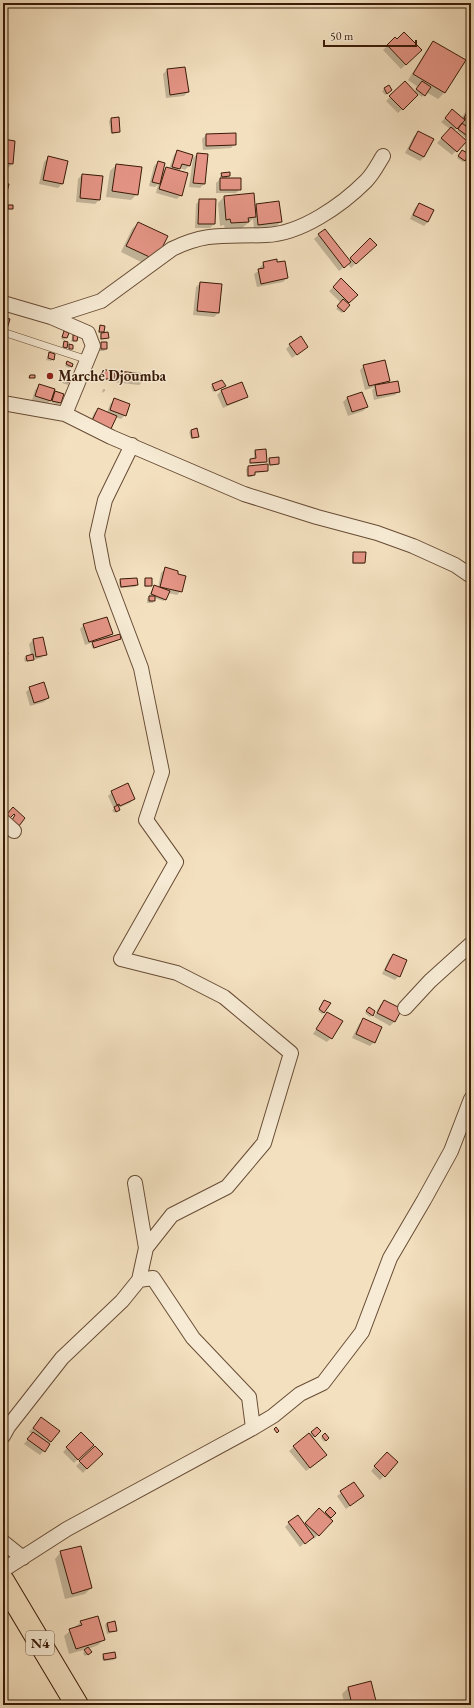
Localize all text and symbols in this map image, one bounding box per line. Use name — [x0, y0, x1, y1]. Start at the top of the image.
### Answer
scale bar — [324, 22, 416, 48]
text: 50 m — [330, 28, 354, 44]
place label: Marché Djoumba — [58, 366, 167, 385]
marker: Marché Djoumba — [45, 371, 55, 381]
road number: N4 — [26, 1631, 54, 1655]

